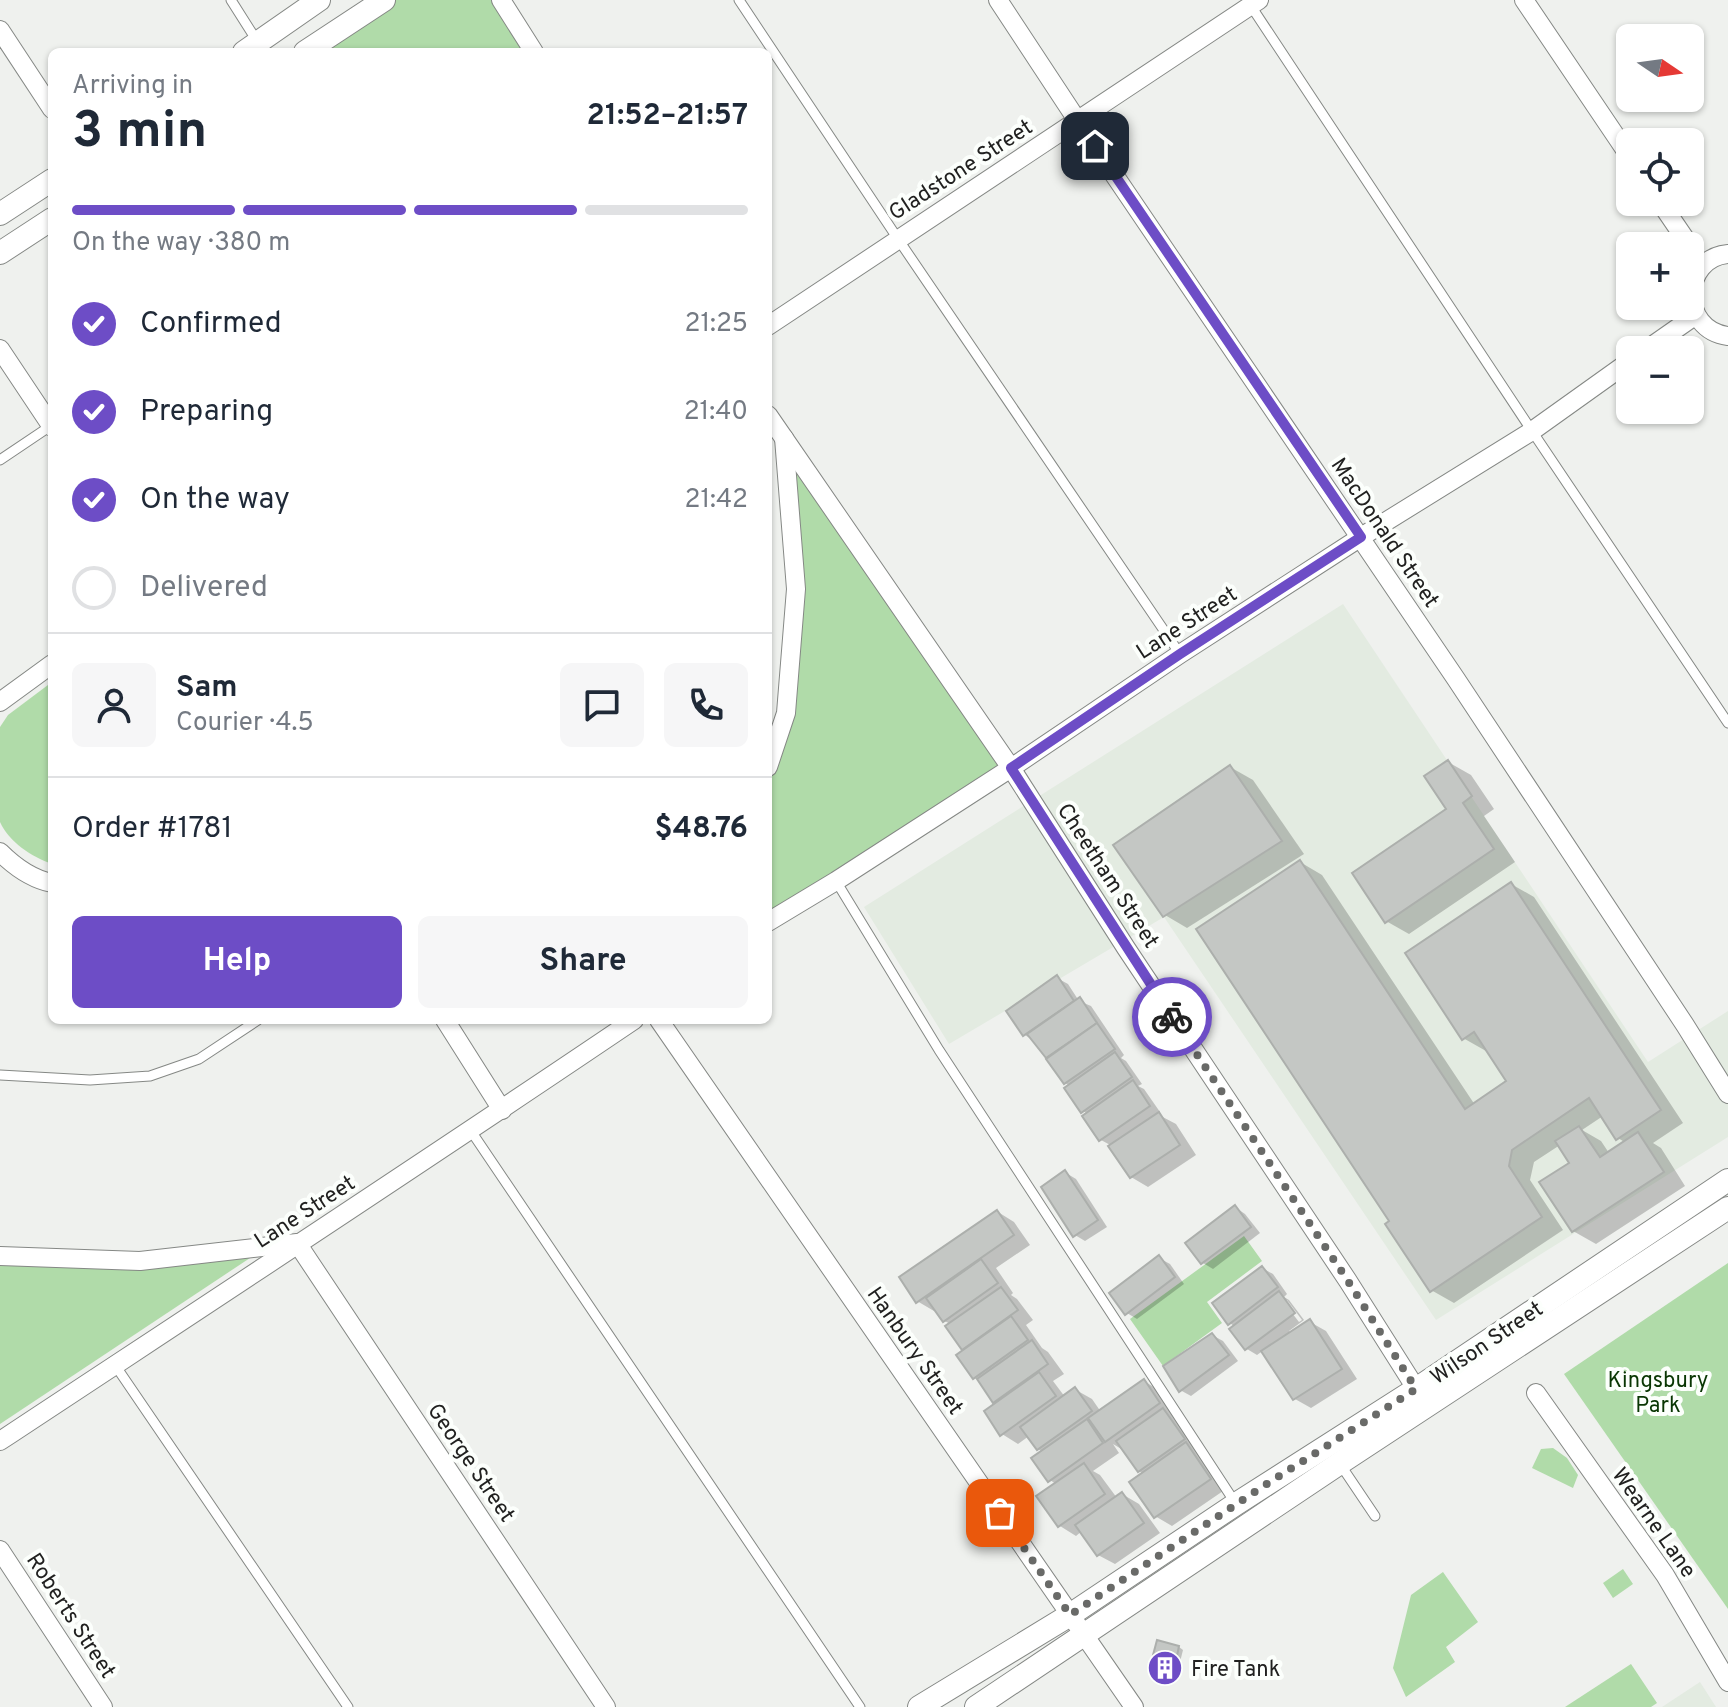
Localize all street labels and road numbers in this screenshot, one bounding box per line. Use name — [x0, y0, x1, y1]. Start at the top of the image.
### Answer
street label: Gladstone Street — [884, 115, 1038, 228]
street label: MacDonald Street — [1324, 453, 1444, 613]
street label: Lane Street — [1132, 582, 1243, 667]
street label: Cheetham Street — [1050, 799, 1164, 954]
street label: Lane Street — [250, 1171, 361, 1256]
street label: Hanbury Street — [860, 1282, 968, 1421]
street label: Wilson Street — [1426, 1296, 1549, 1392]
street label: George Street — [420, 1399, 520, 1528]
street label: Wearne Lane — [1605, 1463, 1701, 1584]
street label: Roberts Street — [19, 1549, 120, 1684]

